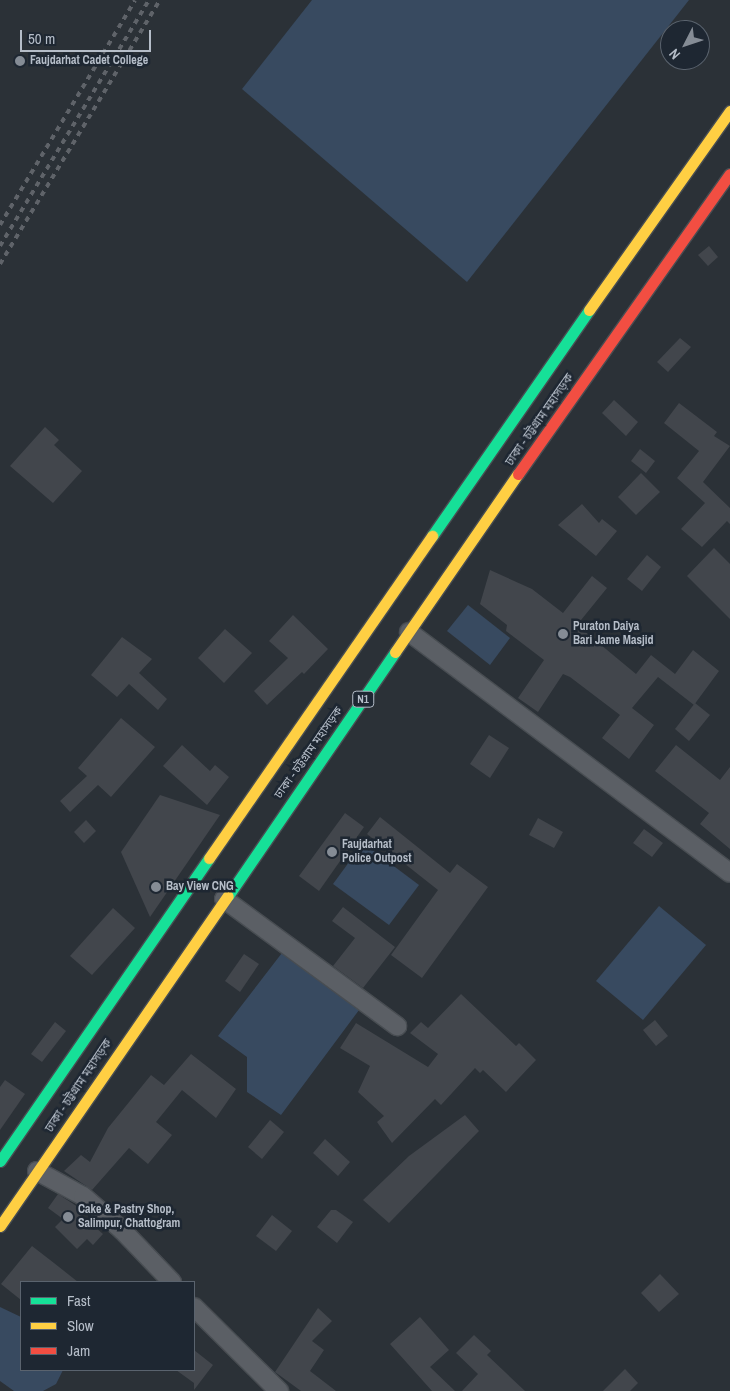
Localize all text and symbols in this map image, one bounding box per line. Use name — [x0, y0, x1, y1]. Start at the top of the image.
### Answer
scale bar — [22, 20, 154, 52]
north arrow — [660, 20, 710, 70]
text: 50 m — [28, 28, 55, 49]
text: N — [665, 45, 684, 63]
place label: Faujdarhat Cadet College — [30, 54, 148, 68]
marker: Faujdarhat Cadet College — [14, 55, 26, 67]
street label: ঢাকা - চট্টগ্রাম মহাসড়ক — [503, 371, 577, 469]
place label: Puraton Daiya Bari Jame Masjid — [573, 620, 653, 648]
marker: Puraton Daiya Bari Jame Masjid — [557, 628, 569, 640]
road number: N1 — [352, 691, 374, 708]
street label: ঢাকা - চট্টগ্রাম মহাসড়ক — [272, 704, 346, 802]
place label: Faujdarhat Police Outpost — [342, 838, 411, 866]
marker: Faujdarhat Police Outpost — [326, 846, 338, 858]
place label: Bay View CNG — [166, 880, 234, 894]
marker: Bay View CNG — [150, 881, 162, 893]
street label: ঢাকা - চট্টগ্রাম মহাসড়ক — [43, 1037, 115, 1135]
place label: Cake & Pastry Shop, Salimpur, Chattogram — [78, 1203, 180, 1231]
marker: Cake & Pastry Shop, Salimpur, Chattogram — [62, 1211, 74, 1223]
legend — [20, 1281, 195, 1371]
text: Fast — [67, 1290, 90, 1311]
text: Slow — [67, 1315, 94, 1336]
text: Jam — [67, 1340, 90, 1361]

